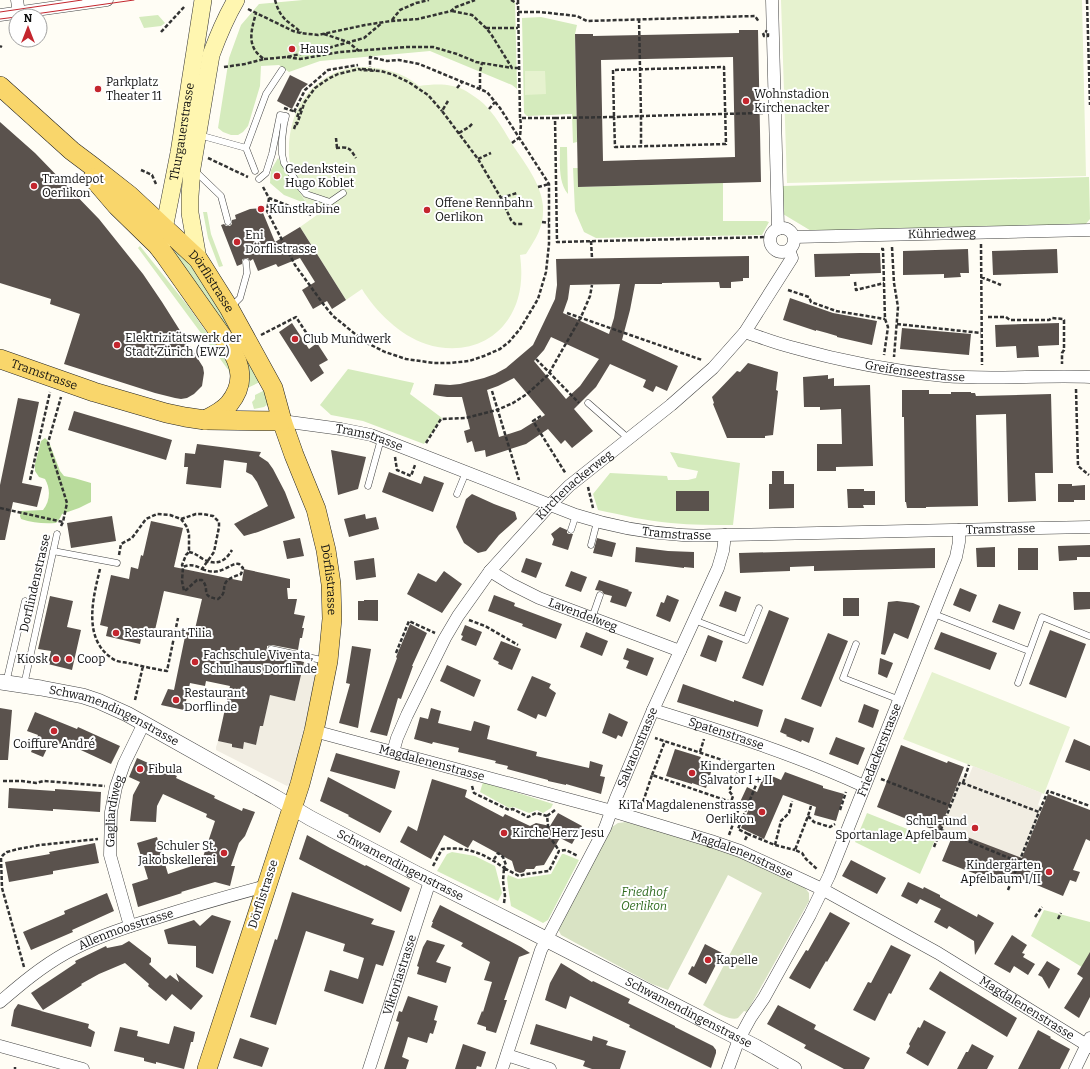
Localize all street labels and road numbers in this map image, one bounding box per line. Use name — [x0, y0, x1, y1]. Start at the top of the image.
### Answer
street label: Thurgauerstrasse — [167, 82, 197, 182]
street label: Kühriedweg — [908, 226, 976, 241]
street label: Dörflistrasse — [186, 247, 237, 315]
street label: Tramstrasse — [9, 356, 79, 393]
street label: Greifenseestrasse — [864, 358, 965, 384]
street label: Tramstrasse — [335, 421, 405, 454]
street label: Kirchenackerweg — [533, 447, 616, 523]
street label: Tramstrasse — [966, 521, 1035, 537]
street label: Tramstrasse — [641, 524, 711, 542]
street label: Dorflindenstrasse — [17, 533, 53, 633]
street label: Dörflistrasse — [318, 543, 339, 615]
street label: Lavendelweg — [547, 595, 620, 634]
street label: Schwamendingenstrasse — [48, 683, 181, 749]
street label: Friedackerstrasse — [854, 701, 904, 799]
street label: Salvatorstrasse — [614, 705, 660, 789]
street label: Spatenstrasse — [687, 714, 766, 753]
street label: Magdalenenstrasse — [378, 742, 486, 783]
street label: Gagliardiweg — [103, 773, 127, 848]
street label: Schwamendingenstrasse — [335, 826, 466, 903]
street label: Magdalenenstrasse — [689, 828, 795, 882]
street label: Dörflistrasse — [245, 858, 281, 930]
street label: Allenmoosstrasse — [76, 906, 175, 953]
street label: Viktoriastrasse — [380, 933, 419, 1017]
street label: Magdalenenstrasse — [977, 973, 1077, 1042]
street label: Schwamendingenstrasse — [623, 974, 754, 1051]

